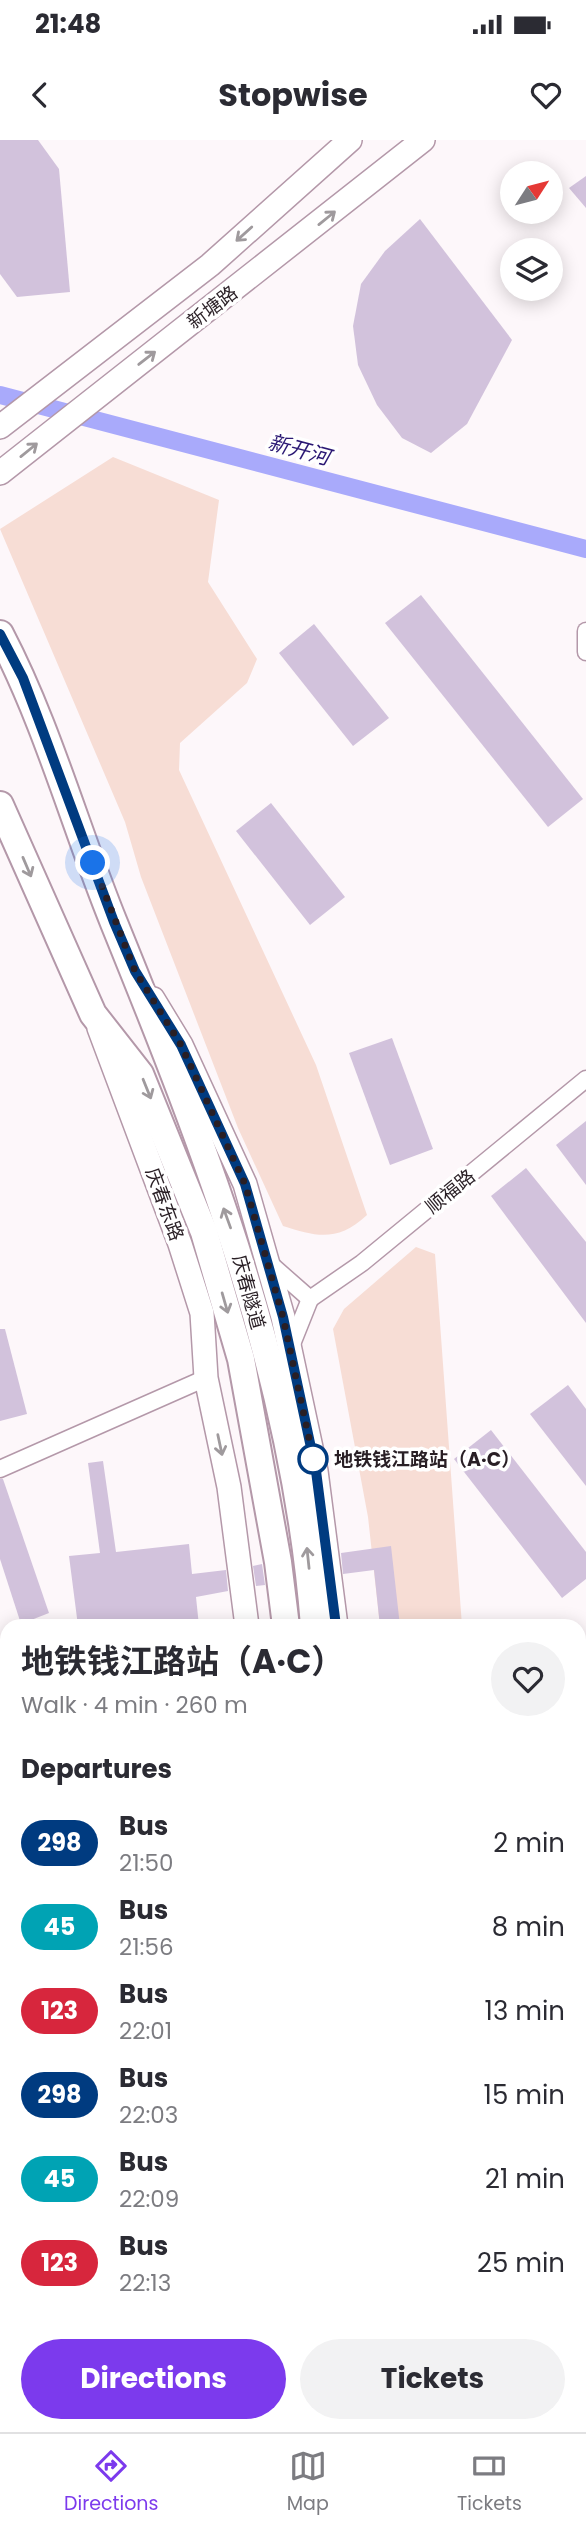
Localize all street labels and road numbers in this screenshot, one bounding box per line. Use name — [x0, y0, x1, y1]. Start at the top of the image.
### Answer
street label: 新塘路 — [181, 279, 243, 335]
street label: 顺福路 — [420, 1163, 481, 1220]
street label: 庆春东路 — [139, 1164, 190, 1245]
street label: 庆春隧道 — [226, 1252, 271, 1332]

